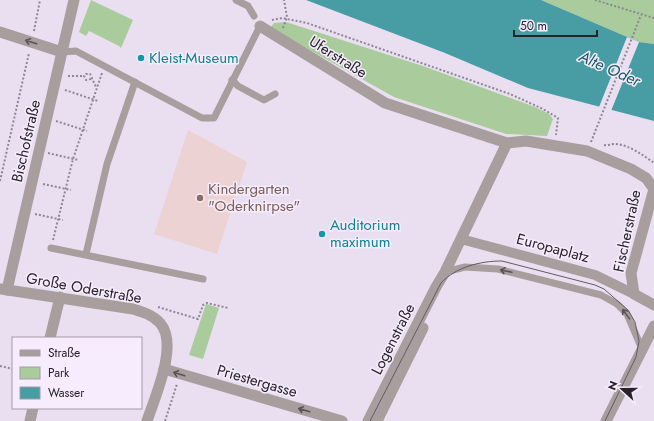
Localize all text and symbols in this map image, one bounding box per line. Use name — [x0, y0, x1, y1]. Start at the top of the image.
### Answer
scale bar — [514, 12, 597, 38]
text: 50 m — [520, 17, 547, 35]
street label: Uferstraße — [305, 31, 372, 84]
one-way arrow — [25, 38, 38, 45]
water label: Alte Oder — [575, 44, 646, 93]
place label: Kleist-Museum — [149, 47, 239, 69]
marker: Kleist-Museum — [136, 53, 146, 63]
street label: Bischofstraße — [6, 97, 46, 184]
place label: Kindergarten "Oderknirpse" — [208, 178, 300, 217]
street label: Fischerstraße — [608, 188, 647, 274]
marker: Kindergarten "Oderknirpse" — [195, 193, 205, 203]
place label: Auditorium maximum — [330, 214, 400, 253]
street label: Europaplatz — [514, 228, 592, 268]
marker: Auditorium maximum — [317, 229, 327, 239]
one-way arrow — [500, 266, 513, 274]
street label: Große Oderstraße — [25, 267, 144, 309]
street label: Logenstraße — [366, 299, 420, 378]
one-way arrow — [622, 309, 630, 320]
legend — [12, 337, 142, 409]
text: Straße — [48, 344, 80, 362]
street label: Priestergasse — [214, 359, 300, 403]
text: Park — [48, 364, 70, 382]
north arrow — [602, 369, 642, 409]
one-way arrow — [173, 370, 186, 377]
text: N — [604, 378, 622, 392]
text: Wasser — [48, 384, 85, 402]
one-way arrow — [298, 406, 311, 413]

